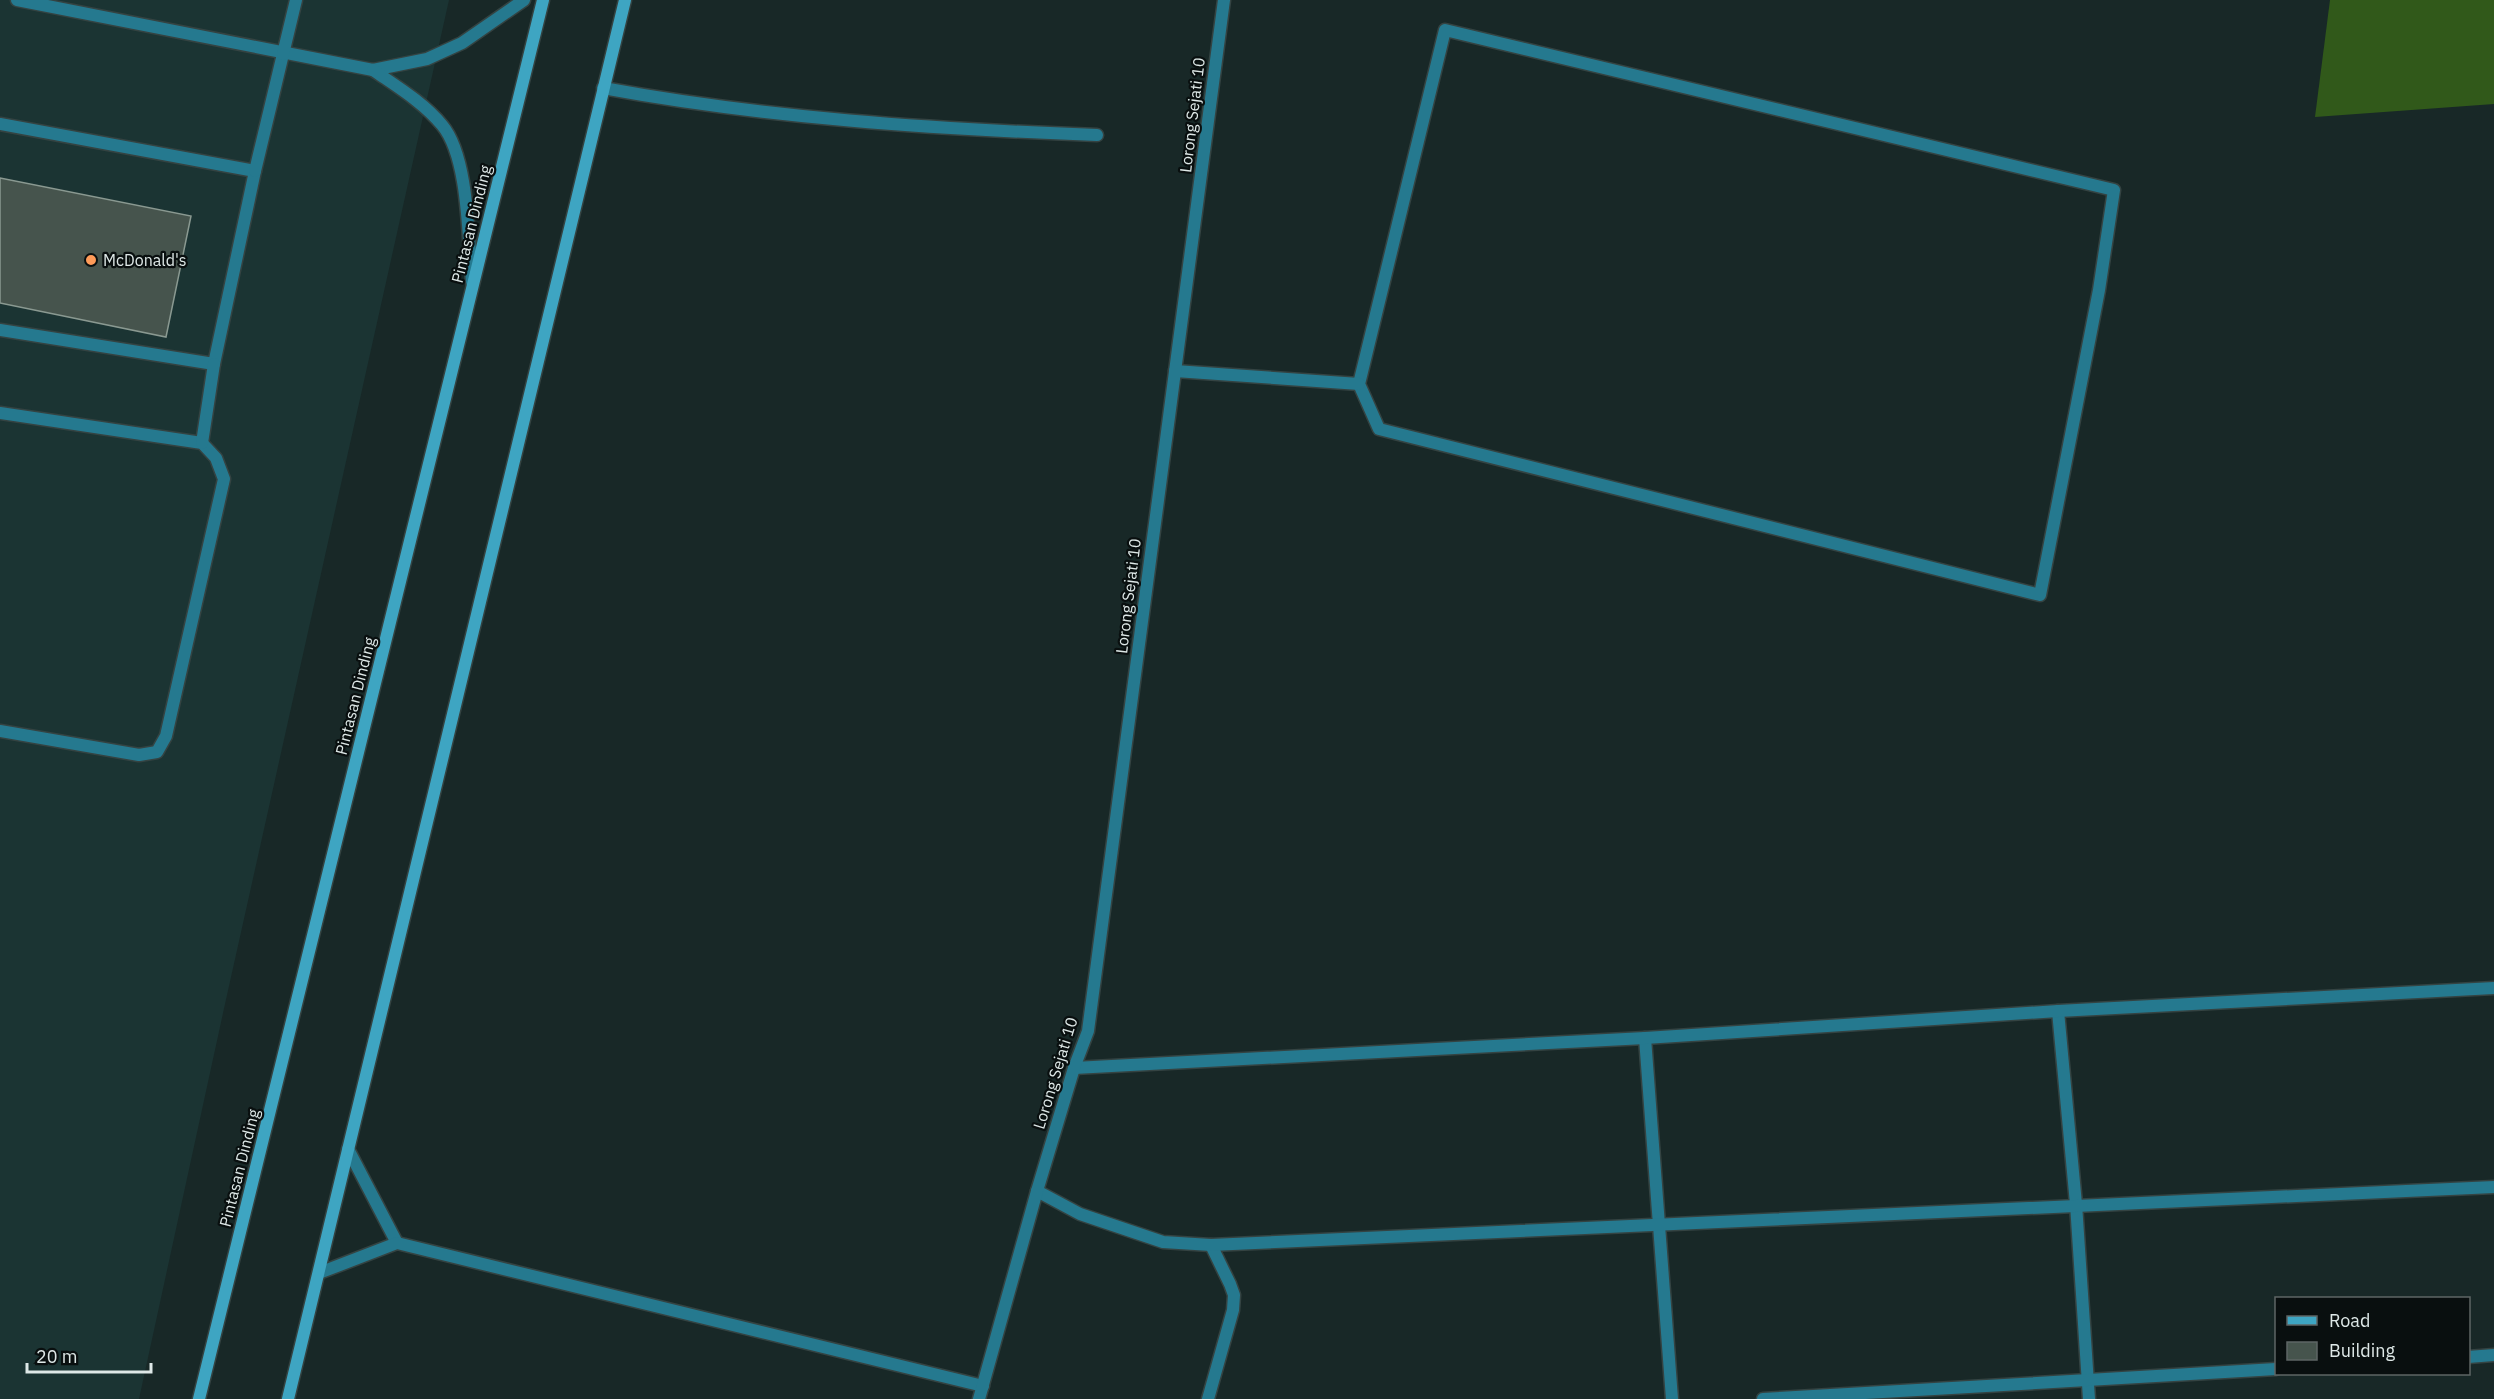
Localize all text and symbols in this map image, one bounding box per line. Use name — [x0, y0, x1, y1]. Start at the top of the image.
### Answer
street label: Lorong Sejati 10 — [1175, 56, 1209, 174]
street label: Pintasan Dinding — [447, 162, 495, 285]
place label: McDonald's — [103, 250, 187, 270]
marker: McDonald's — [84, 253, 98, 267]
street label: Lorong Sejati 10 — [1111, 537, 1145, 655]
street label: Pintasan Dinding — [331, 634, 379, 757]
street label: Lorong Sejati 10 — [1028, 1015, 1082, 1131]
street label: Pintasan Dinding — [215, 1106, 263, 1229]
legend — [2275, 1297, 2470, 1375]
text: Road — [2329, 1309, 2370, 1332]
scale bar — [27, 1336, 152, 1374]
text: Building — [2329, 1339, 2396, 1362]
text: 20 m — [36, 1345, 78, 1368]

